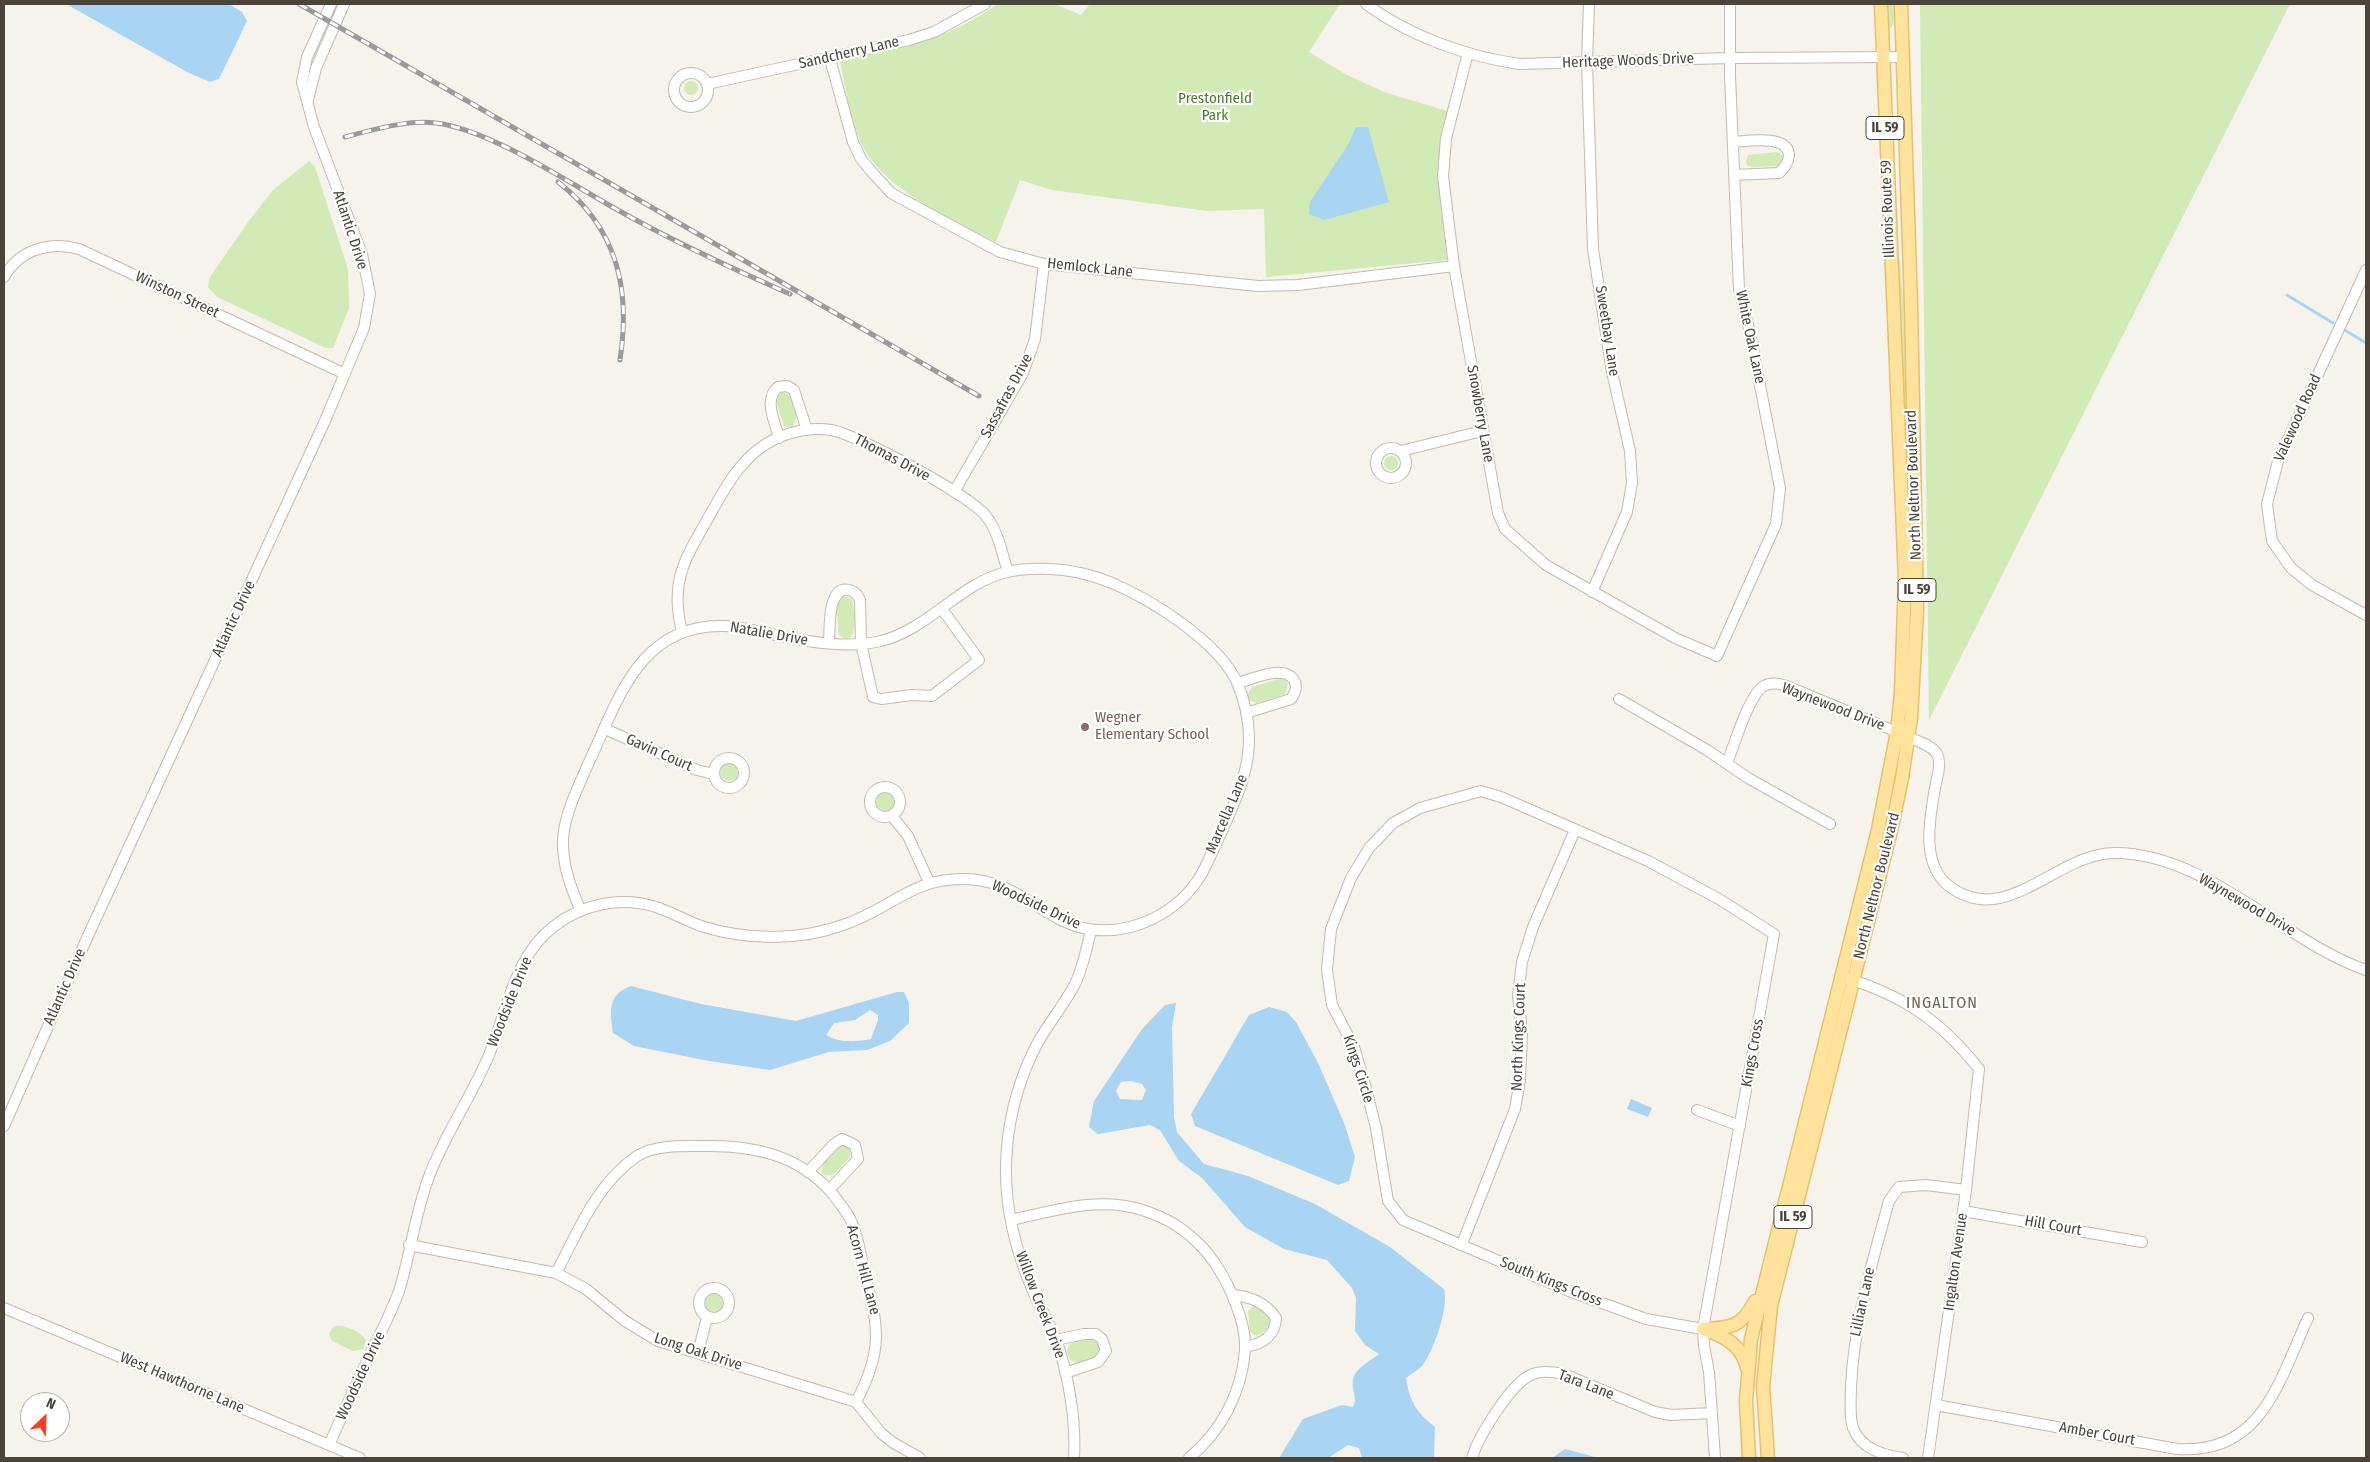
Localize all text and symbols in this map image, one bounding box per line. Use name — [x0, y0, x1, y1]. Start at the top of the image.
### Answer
street label: Sandcherry Lane — [797, 33, 901, 73]
street label: Heritage Woods Drive — [1562, 50, 1694, 72]
park label: Prestonfield Park — [1178, 90, 1252, 125]
road number: IL 59 — [1866, 116, 1904, 140]
street label: Illinois Route 59 — [1877, 160, 1899, 258]
street label: Atlantic Drive — [329, 188, 371, 272]
street label: Hemlock Lane — [1046, 255, 1134, 281]
street label: Winston Street — [132, 268, 222, 322]
street label: Sweetbay Lane — [1591, 284, 1623, 378]
street label: White Oak Lane — [1731, 289, 1769, 385]
street label: Sassafras Drive — [977, 351, 1037, 441]
street label: Snowberry Lane — [1463, 364, 1497, 464]
street label: Valewood Road — [2271, 371, 2325, 465]
street label: North Neltnor Boulevard — [1902, 410, 1926, 560]
street label: Thomas Drive — [851, 431, 933, 485]
street label: Atlantic Drive — [208, 578, 260, 660]
road number: IL 59 — [1898, 578, 1936, 602]
street label: Natalie Drive — [729, 618, 809, 650]
street label: Waynewood Drive — [1779, 679, 1887, 735]
place label: Wegner Elementary School — [1095, 709, 1209, 744]
marker: Wegner Elementary School — [1079, 721, 1091, 733]
street label: Gavin Court — [623, 730, 695, 776]
street label: Marcella Lane — [1202, 772, 1252, 856]
street label: North Neltnor Boulevard — [1850, 811, 1904, 961]
street label: Waynewood Drive — [2195, 870, 2299, 940]
street label: Woodside Drive — [989, 877, 1083, 933]
street label: Atlantic Drive — [40, 946, 90, 1028]
street label: Woodside Drive — [484, 954, 536, 1050]
street label: North Kings Court — [1508, 983, 1530, 1091]
district label: INGALTON — [1905, 994, 1979, 1014]
street label: Kings Cross — [1738, 1017, 1768, 1089]
street label: Kings Circle — [1339, 1033, 1377, 1105]
road number: IL 59 — [1774, 1206, 1812, 1228]
street label: Ingalton Avenue — [1940, 1212, 1972, 1312]
street label: Hill Court — [2023, 1212, 2083, 1240]
street label: Acorn Hill Lane — [842, 1223, 884, 1317]
street label: Willow Creek Drive — [1011, 1249, 1069, 1361]
street label: South Kings Cross — [1497, 1253, 1605, 1311]
street label: Lillian Lane — [1847, 1266, 1879, 1338]
street label: Woodside Drive — [333, 1329, 389, 1423]
street label: Long Oak Drive — [652, 1329, 744, 1375]
street label: West Hawthorne Lane — [117, 1349, 247, 1417]
street label: Tara Lane — [1556, 1366, 1616, 1404]
north arrow — [20, 1392, 70, 1442]
text: N — [44, 1394, 58, 1413]
street label: Amber Court — [2058, 1418, 2136, 1450]

